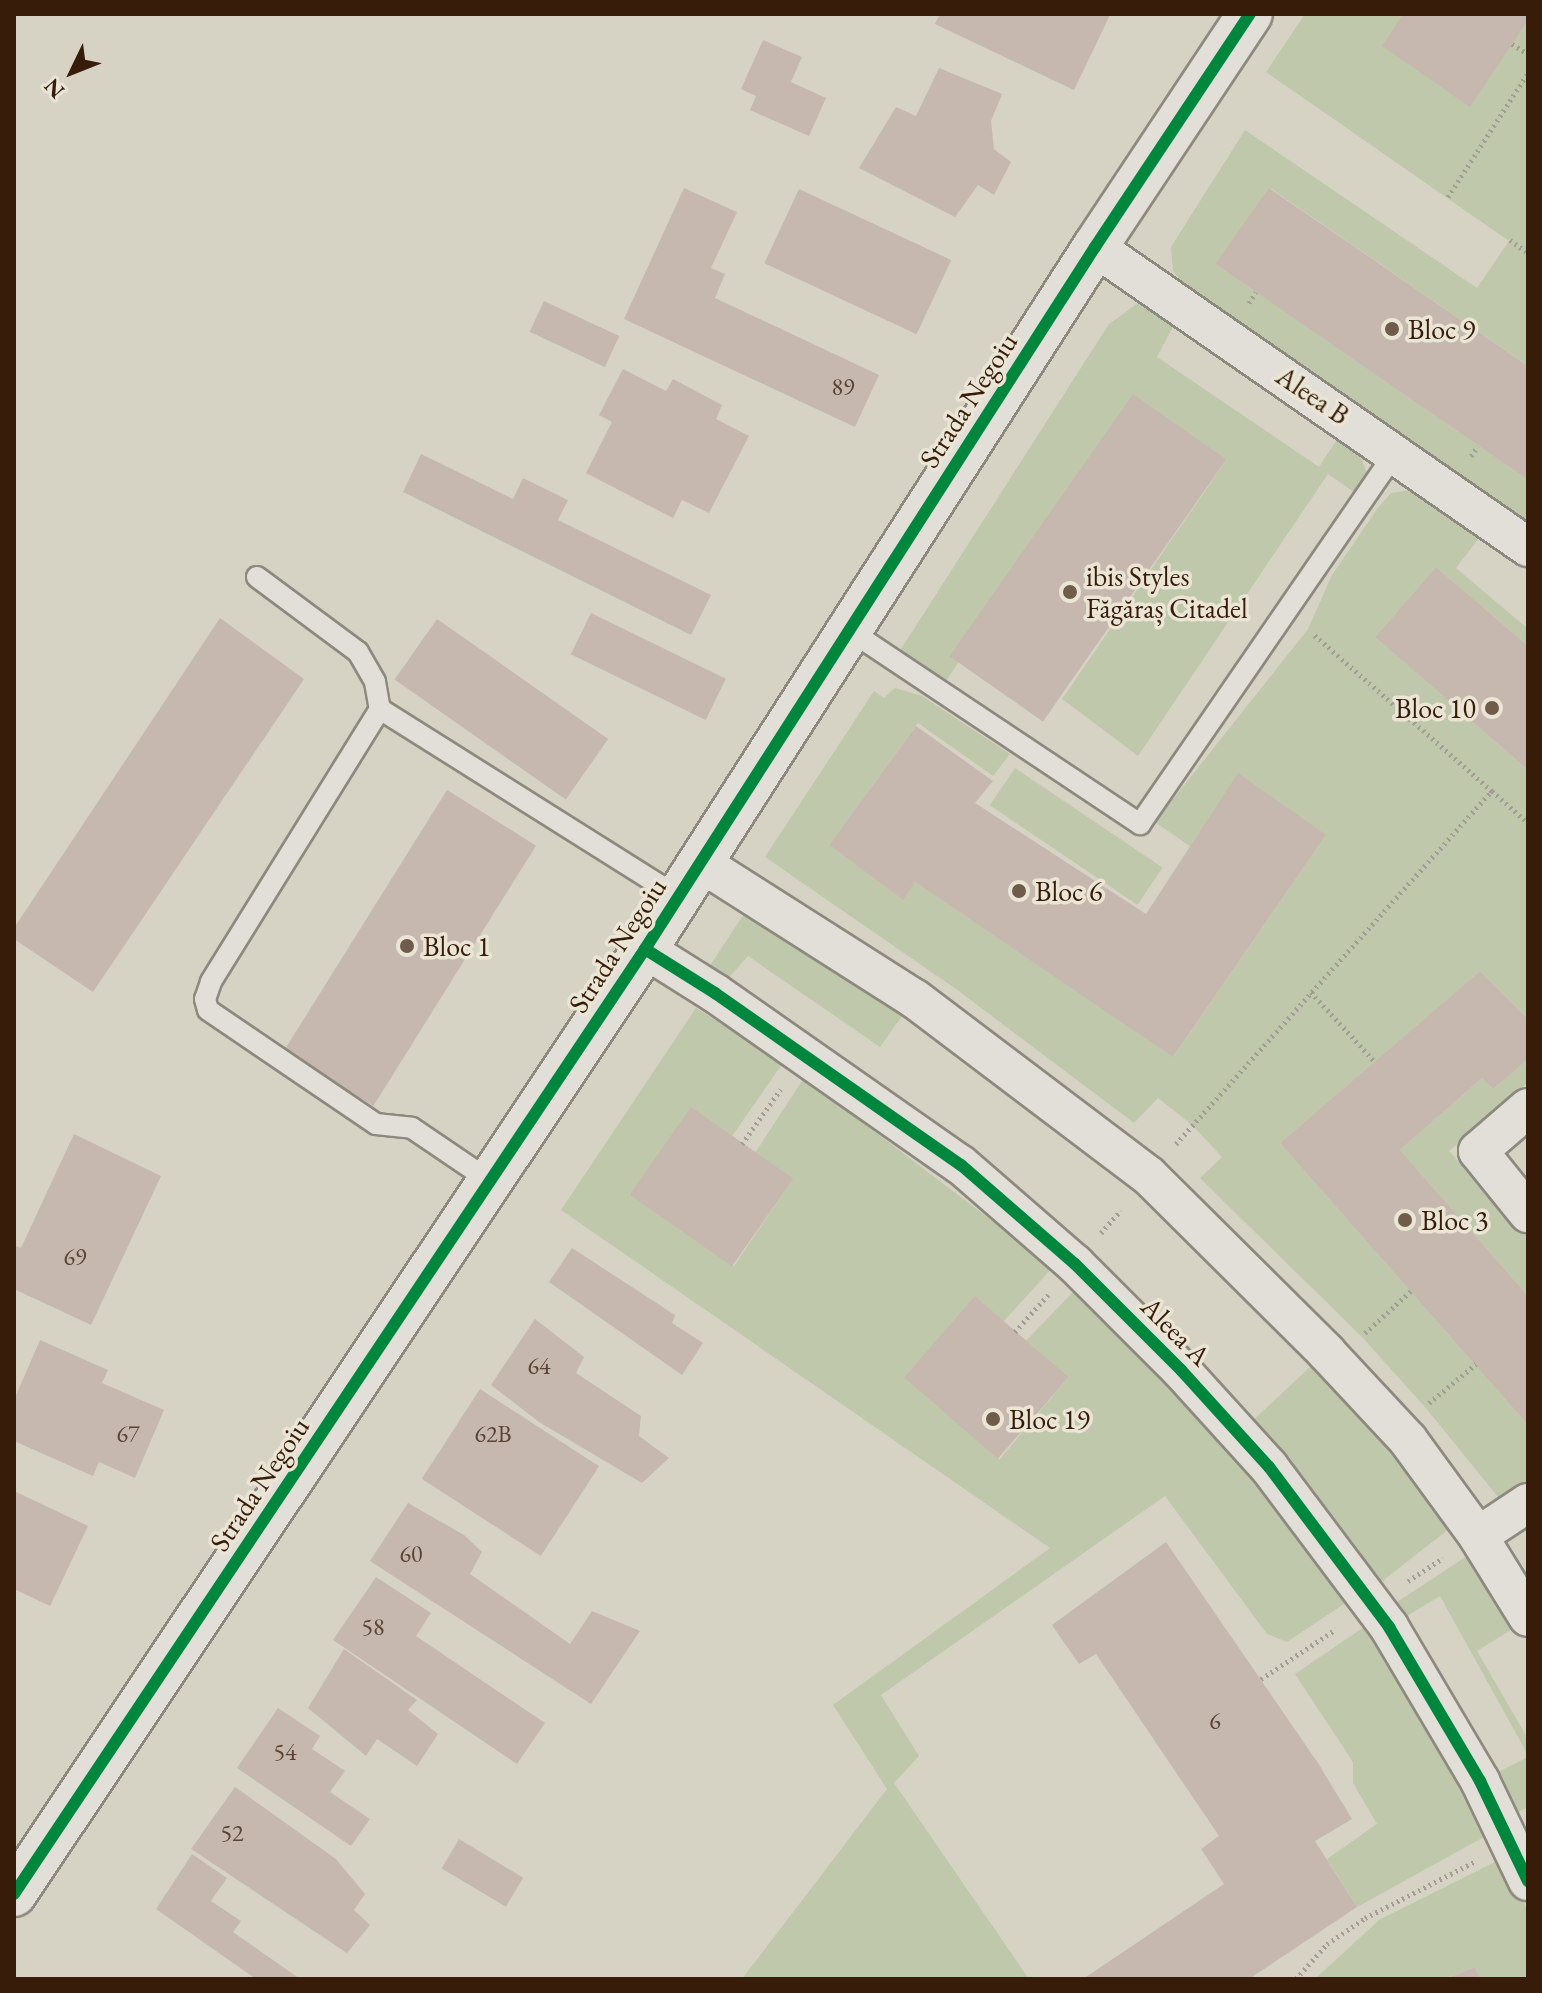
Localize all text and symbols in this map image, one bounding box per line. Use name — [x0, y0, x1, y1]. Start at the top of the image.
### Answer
north arrow — [32, 32, 112, 112]
text: N — [37, 72, 71, 105]
place label: Bloc 9 — [1408, 312, 1475, 346]
marker: Bloc 9 — [1383, 320, 1401, 338]
street label: Strada Negoiu — [912, 326, 1024, 474]
street label: Aleea B — [1270, 358, 1356, 432]
house number: 89 — [831, 373, 855, 401]
place label: ibis Styles Făgăraș Citadel — [1086, 559, 1248, 625]
marker: ibis Styles Făgăraș Citadel — [1061, 583, 1079, 601]
place label: Bloc 10 — [1395, 691, 1476, 725]
marker: Bloc 10 — [1483, 699, 1501, 717]
street label: Strada Negoiu — [561, 871, 673, 1019]
place label: Bloc 6 — [1035, 874, 1102, 908]
marker: Bloc 6 — [1010, 882, 1028, 900]
place label: Bloc 1 — [423, 929, 490, 963]
marker: Bloc 1 — [398, 937, 416, 955]
place label: Bloc 3 — [1421, 1203, 1488, 1237]
marker: Bloc 3 — [1396, 1211, 1414, 1229]
house number: 69 — [63, 1243, 87, 1271]
street label: Aleea A — [1134, 1289, 1218, 1373]
house number: 64 — [527, 1352, 551, 1380]
place label: Bloc 19 — [1009, 1402, 1090, 1436]
marker: Bloc 19 — [984, 1410, 1002, 1428]
street label: Strada Negoiu — [202, 1411, 316, 1557]
house number: 67 — [116, 1420, 140, 1448]
house number: 62B — [474, 1420, 512, 1448]
house number: 60 — [399, 1540, 423, 1568]
house number: 58 — [361, 1613, 385, 1641]
house number: 6 — [1209, 1707, 1221, 1735]
house number: 54 — [273, 1738, 297, 1766]
house number: 52 — [220, 1819, 244, 1847]

